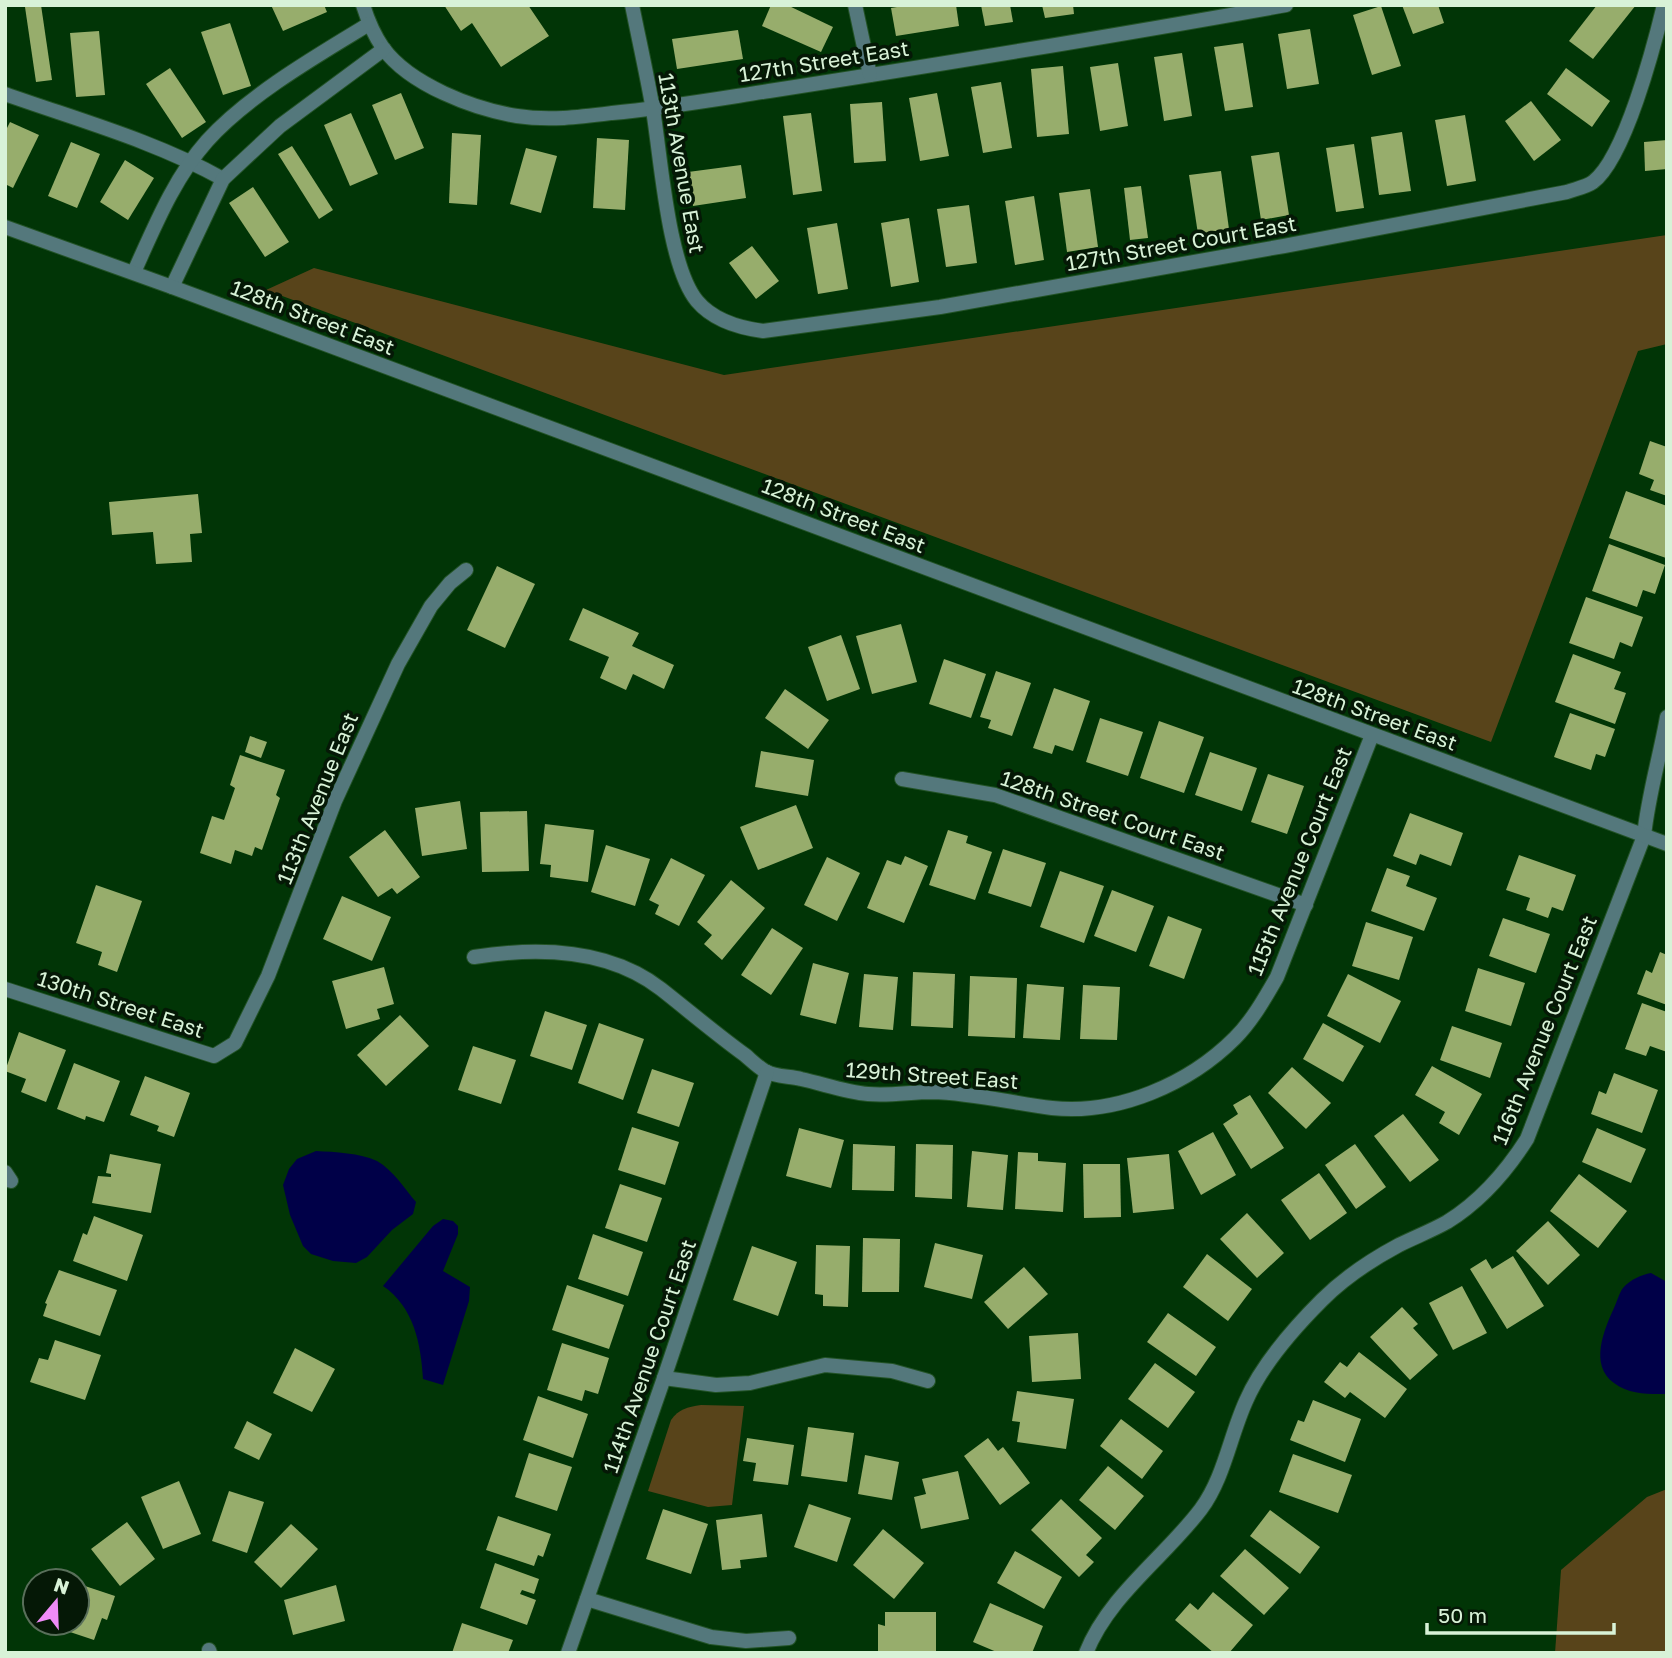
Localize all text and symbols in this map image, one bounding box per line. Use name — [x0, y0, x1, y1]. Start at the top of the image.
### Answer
street label: 127th Street East — [737, 35, 911, 87]
street label: 113th Avenue East — [653, 71, 711, 255]
street label: 127th Street Court East — [1064, 210, 1298, 276]
street label: 128th Street East — [228, 274, 398, 360]
street label: 128th Street East — [759, 472, 929, 558]
street label: 128th Street East — [1289, 672, 1461, 756]
street label: 113th Avenue East — [271, 708, 363, 888]
street label: 115th Avenue Court East — [1241, 743, 1357, 979]
street label: 128th Street Court East — [998, 764, 1228, 866]
street label: 116th Avenue Court East — [1486, 912, 1602, 1148]
street label: 130th Street East — [34, 965, 208, 1043]
street label: 129th Street East — [845, 1056, 1019, 1094]
street label: 114th Avenue Court East — [597, 1236, 701, 1476]
north arrow — [21, 1567, 91, 1637]
text: N — [51, 1572, 72, 1599]
scale bar — [1427, 1592, 1614, 1636]
text: 50 m — [1438, 1602, 1487, 1628]

